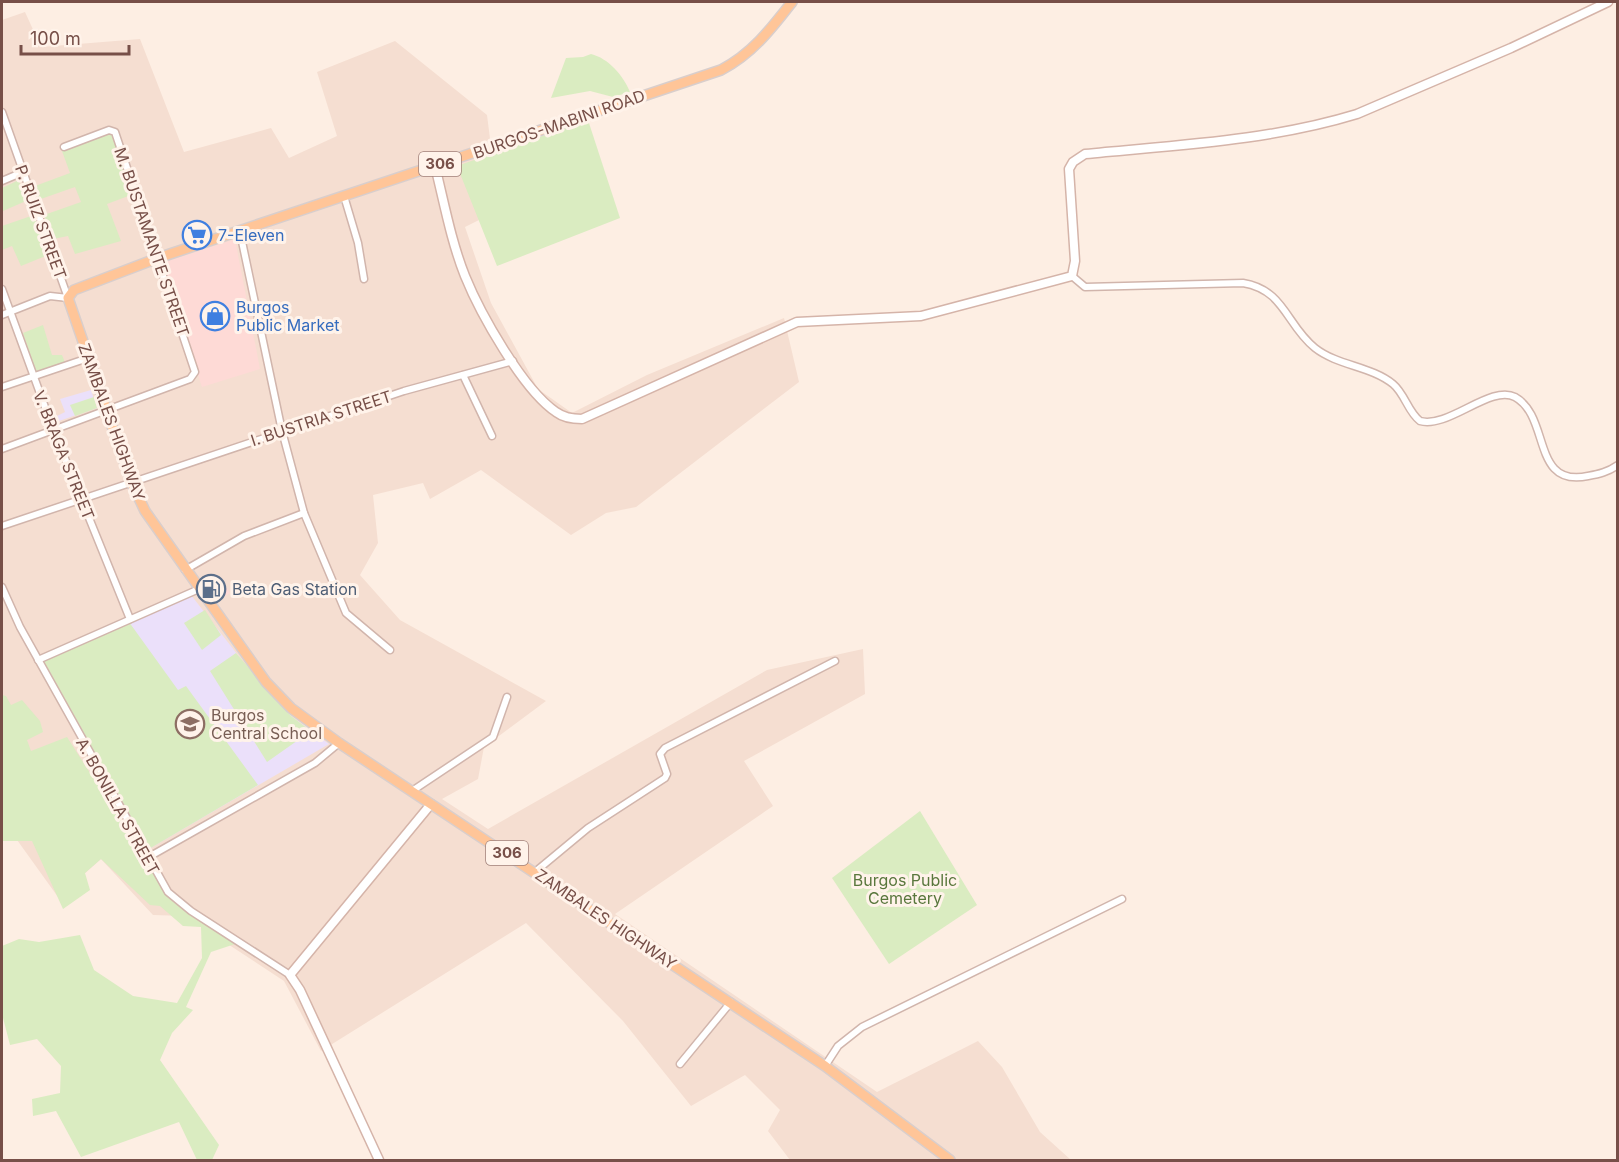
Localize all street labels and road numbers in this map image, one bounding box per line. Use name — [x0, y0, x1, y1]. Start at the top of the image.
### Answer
street label: BURGOS-MABINI ROAD — [471, 85, 647, 163]
street label: M. BUSTAMANTE STREET — [110, 145, 194, 339]
road number: 306 — [419, 152, 461, 176]
street label: P. RUIZ STREET — [11, 162, 71, 282]
street label: ZAMBALES HIGHWAY — [74, 341, 150, 504]
street label: I. BUSTRIA STREET — [248, 386, 394, 450]
street label: V. BRAGA STREET — [29, 388, 99, 522]
street label: A. BONILLA STREET — [72, 734, 164, 878]
road number: 306 — [486, 841, 528, 865]
street label: ZAMBALES HIGHWAY — [532, 864, 681, 974]

